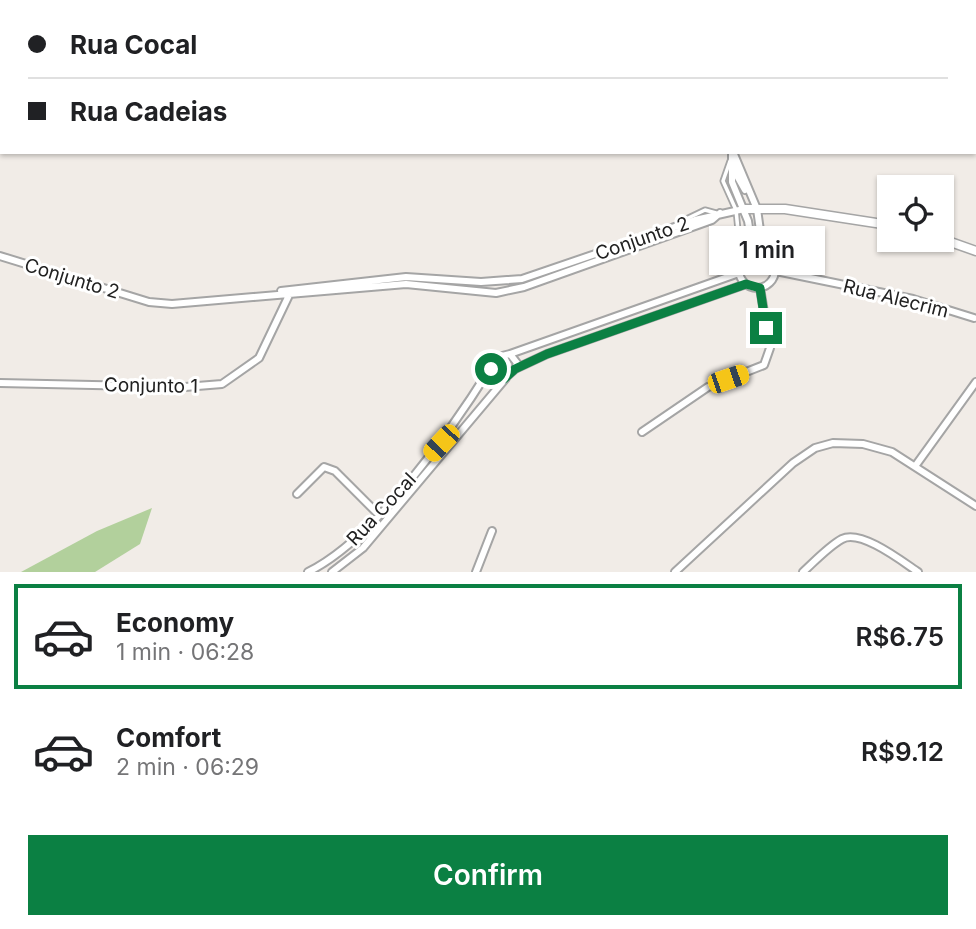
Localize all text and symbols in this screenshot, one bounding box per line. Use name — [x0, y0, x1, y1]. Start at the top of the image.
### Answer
text: Rua Cocal — [70, 29, 197, 60]
text: Rua Cadeias — [70, 96, 227, 127]
map controls — [877, 175, 954, 252]
button: locate — [877, 175, 954, 252]
street label: Conjunto 2 — [592, 212, 692, 265]
callout: 1 min — [708, 226, 824, 276]
text: 1 min — [739, 236, 795, 264]
street label: Conjunto 2 — [22, 253, 122, 304]
street label: Rua Alecrim — [841, 274, 951, 323]
route end — [750, 312, 782, 344]
route start — [475, 353, 507, 385]
car — [705, 362, 752, 396]
street label: Conjunto 1 — [104, 373, 198, 398]
car — [419, 420, 464, 466]
street label: Rua Cocal — [342, 468, 421, 550]
icon: car — [32, 605, 95, 668]
text: Economy — [116, 607, 234, 638]
text: R$6.75 — [856, 621, 944, 652]
text: 1 min · 06:28 — [116, 638, 254, 666]
icon: car — [32, 720, 95, 783]
text: Comfort — [116, 722, 221, 753]
text: R$9.12 — [861, 736, 944, 767]
text: 2 min · 06:29 — [116, 753, 259, 781]
button: Confirm — [28, 835, 948, 915]

